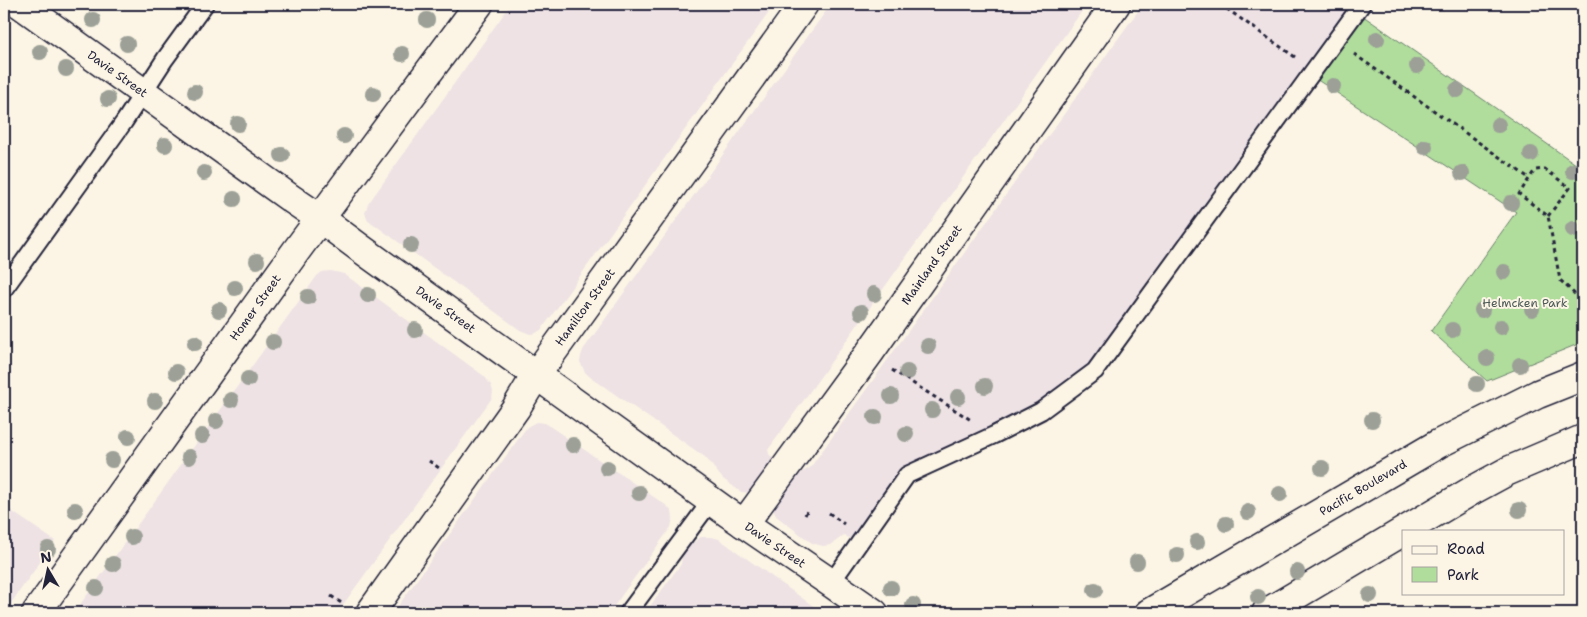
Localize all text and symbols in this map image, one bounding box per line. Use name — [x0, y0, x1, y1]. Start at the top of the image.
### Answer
street label: Davie Street — [84, 47, 151, 101]
street label: Mainland Street — [898, 221, 966, 308]
street label: Hamilton Street — [552, 265, 618, 349]
street label: Homer Street — [226, 271, 285, 344]
street label: Davie Street — [412, 283, 479, 337]
park label: Helmcken Park — [1482, 295, 1568, 311]
street label: Pacific Boulevard — [1317, 456, 1410, 520]
street label: Davie Street — [741, 519, 809, 571]
legend — [1402, 530, 1564, 594]
text: Road — [1447, 539, 1485, 559]
north arrow — [22, 544, 72, 594]
text: N — [39, 547, 53, 567]
text: Park — [1447, 565, 1479, 585]

